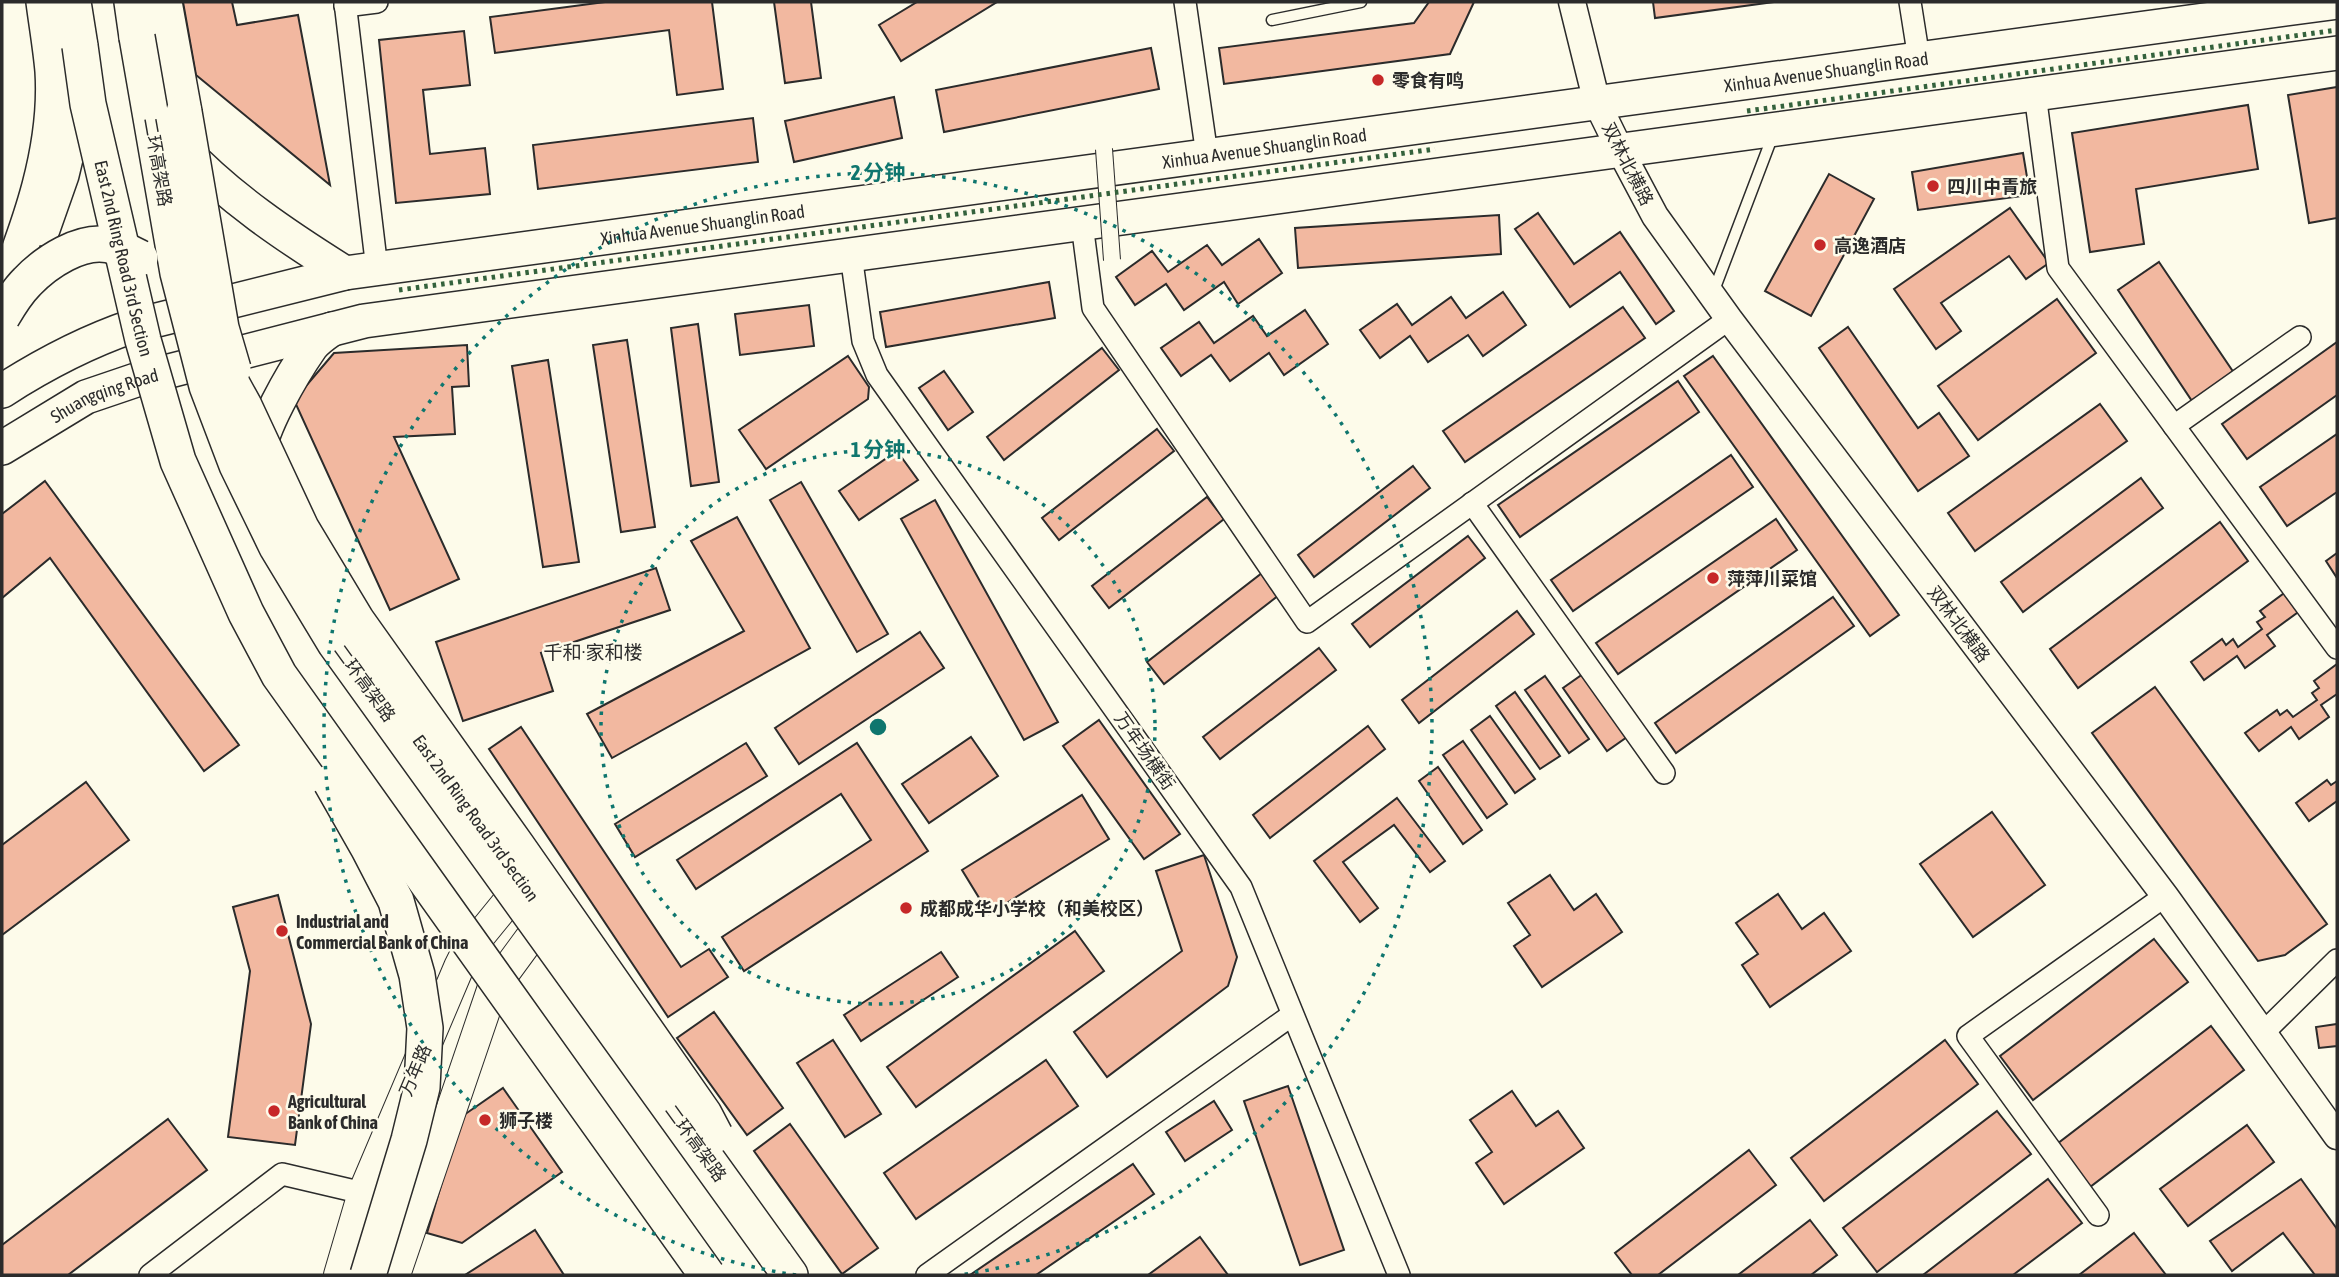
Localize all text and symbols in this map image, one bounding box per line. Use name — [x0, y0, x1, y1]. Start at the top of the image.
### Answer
street label: Xinhua Avenue Shuanglin Road — [1723, 47, 1930, 96]
place label: 零食有鸣 — [1392, 70, 1464, 91]
marker: 零食有鸣 — [1370, 72, 1386, 88]
street label: 二环高架路 — [140, 116, 176, 208]
street label: 双林北横路 — [1598, 119, 1658, 209]
street label: Xinhua Avenue Shuanglin Road — [1161, 124, 1368, 172]
street label: East 2nd Ring Road 3rd Section — [91, 158, 158, 359]
text: 2 分钟 — [851, 160, 905, 184]
place label: 四川中青旅 — [1947, 176, 2037, 197]
marker: 四川中青旅 — [1925, 178, 1941, 194]
street label: Xinhua Avenue Shuanglin Road — [599, 200, 806, 249]
place label: 高逸酒店 — [1834, 235, 1906, 256]
marker: 高逸酒店 — [1812, 237, 1828, 253]
street label: Shuangqing Road — [46, 364, 160, 427]
text: 1 分钟 — [851, 437, 905, 461]
place label: 萍萍川菜馆 — [1727, 568, 1817, 589]
marker: 萍萍川菜馆 — [1705, 570, 1721, 586]
street label: 双林北横路 — [1924, 582, 1994, 666]
street label: 二环高架路 — [330, 640, 400, 726]
district label: 千和·家和楼 — [543, 641, 643, 663]
street label: 万年场横街 — [1111, 708, 1179, 794]
centre of rings — [866, 715, 890, 739]
street label: East 2nd Ring Road 3rd Section — [409, 731, 543, 905]
place label: 成都成华小学校（和美校区） — [920, 898, 1154, 919]
marker: 成都成华小学校（和美校区） — [898, 900, 914, 916]
place label: Industrial and Commercial Bank of China — [296, 911, 468, 953]
marker: Industrial and Commercial Bank of China — [274, 923, 290, 939]
street label: 万年路 — [395, 1041, 435, 1099]
place label: Agricultural Bank of China — [287, 1091, 378, 1133]
street label: 二环高架路 — [661, 1100, 731, 1186]
marker: Agricultural Bank of China — [266, 1103, 282, 1119]
place label: 狮子楼 — [499, 1110, 553, 1131]
marker: 狮子楼 — [477, 1112, 493, 1128]

